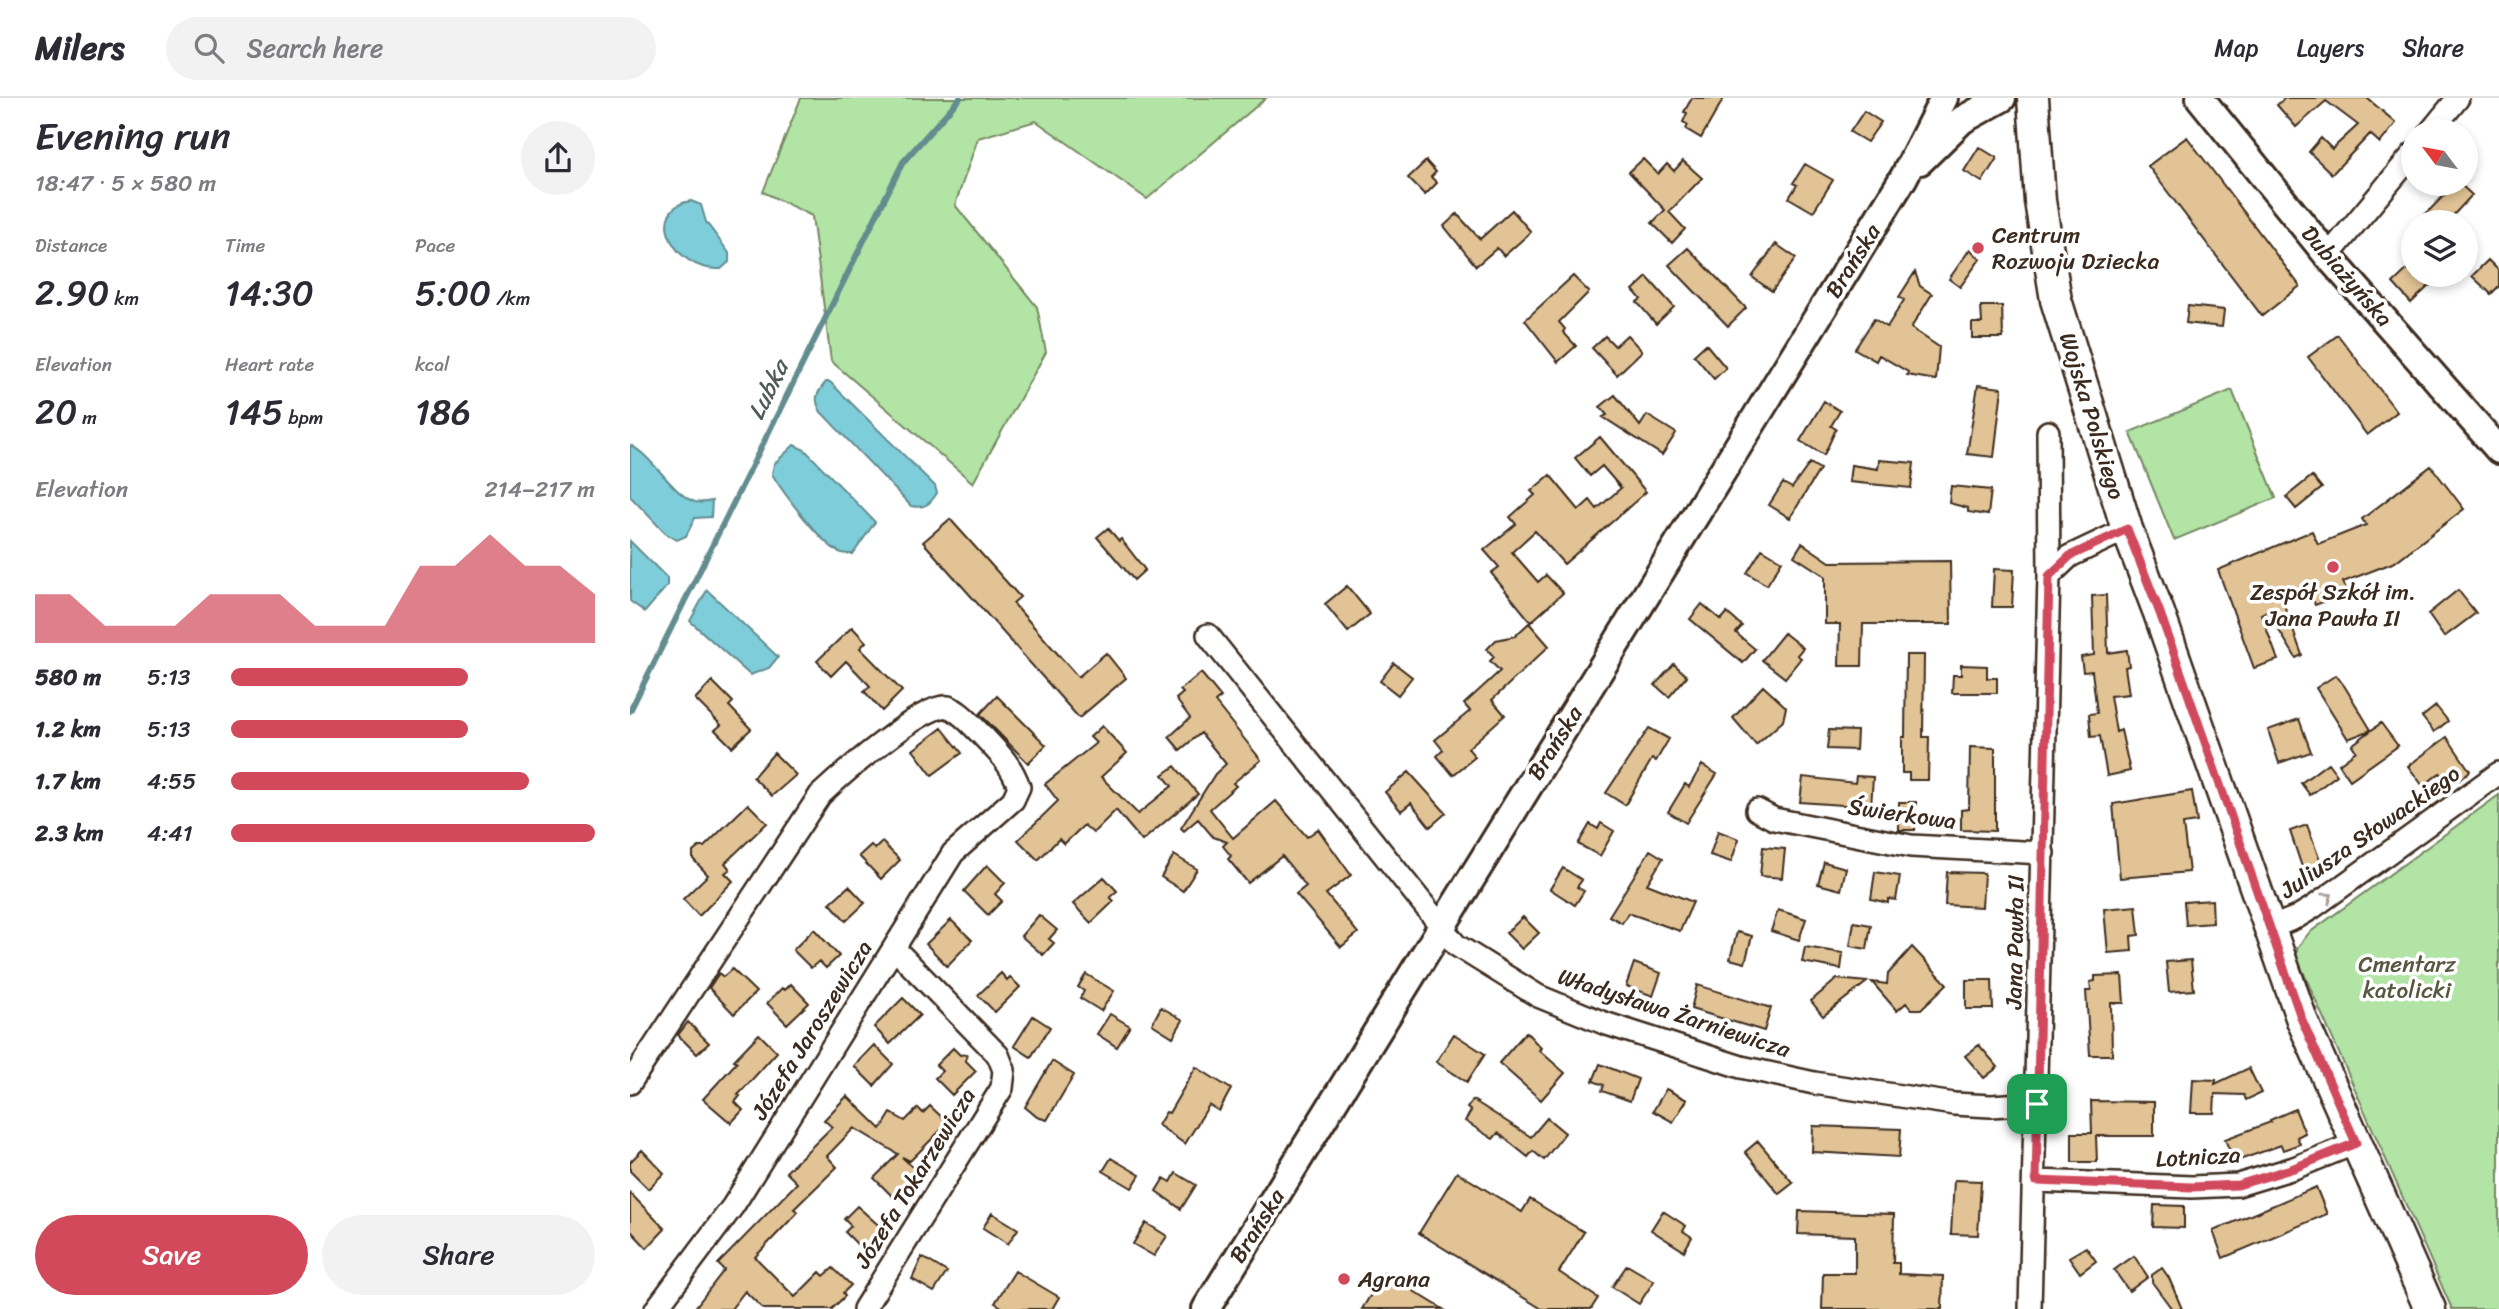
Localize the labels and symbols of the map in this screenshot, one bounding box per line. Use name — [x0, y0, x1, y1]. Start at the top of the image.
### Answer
north arrow — [2401, 119, 2478, 196]
street label: Brańska — [1814, 215, 1892, 307]
place label: Centrum Rozwoju Dziecka — [1992, 215, 2160, 282]
street label: Dubiażyńska — [2291, 215, 2403, 337]
marker: Centrum Rozwoju Dziecka — [1970, 240, 1986, 256]
street label: Wojska Polskiego — [2047, 327, 2137, 505]
water label: Lubka — [736, 350, 802, 427]
marker: Zespół Szkół im. Jana Pawła II — [2325, 559, 2341, 575]
place label: Zespół Szkół im. Jana Pawła II — [2250, 572, 2416, 639]
street label: Brańska — [1516, 697, 1594, 789]
street label: Juliusza Słowackiego — [2270, 754, 2469, 911]
street label: Świerkowa — [1845, 786, 1959, 842]
street label: Jana Pawła II — [1993, 874, 2037, 1011]
one-way arrow — [2320, 893, 2333, 905]
street label: Józefa Jaroszewicza — [740, 932, 884, 1129]
park label: Cmentarz katolicki — [2358, 944, 2457, 1011]
street label: Władysława Żarniewicza — [1552, 956, 1796, 1070]
pin — [2007, 1074, 2067, 1134]
street label: Józefa Tokarzewicza — [842, 1079, 987, 1277]
street label: Lotnicza — [2154, 1134, 2242, 1180]
street label: Brańska — [1218, 1180, 1296, 1272]
place label: Agrana — [1357, 1259, 1430, 1300]
marker: Agrana — [1336, 1271, 1352, 1287]

